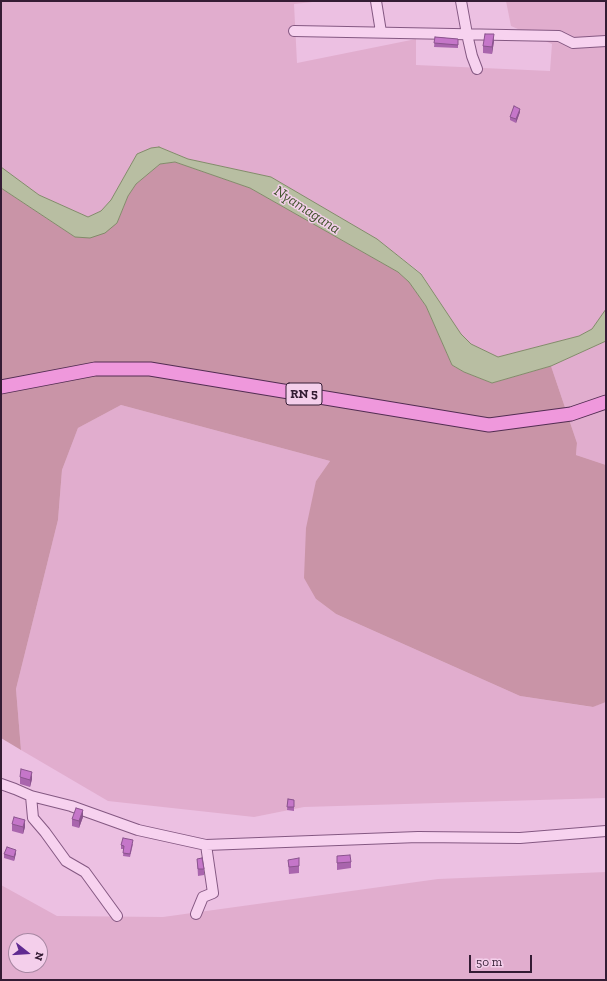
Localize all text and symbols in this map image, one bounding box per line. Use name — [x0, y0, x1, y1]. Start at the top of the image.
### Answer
water label: Nyamagana — [271, 182, 343, 238]
road number: RN 5 — [286, 383, 322, 405]
north arrow — [8, 933, 48, 973]
scale bar — [471, 947, 534, 973]
text: N — [32, 950, 46, 962]
text: 50 m — [476, 955, 502, 969]

